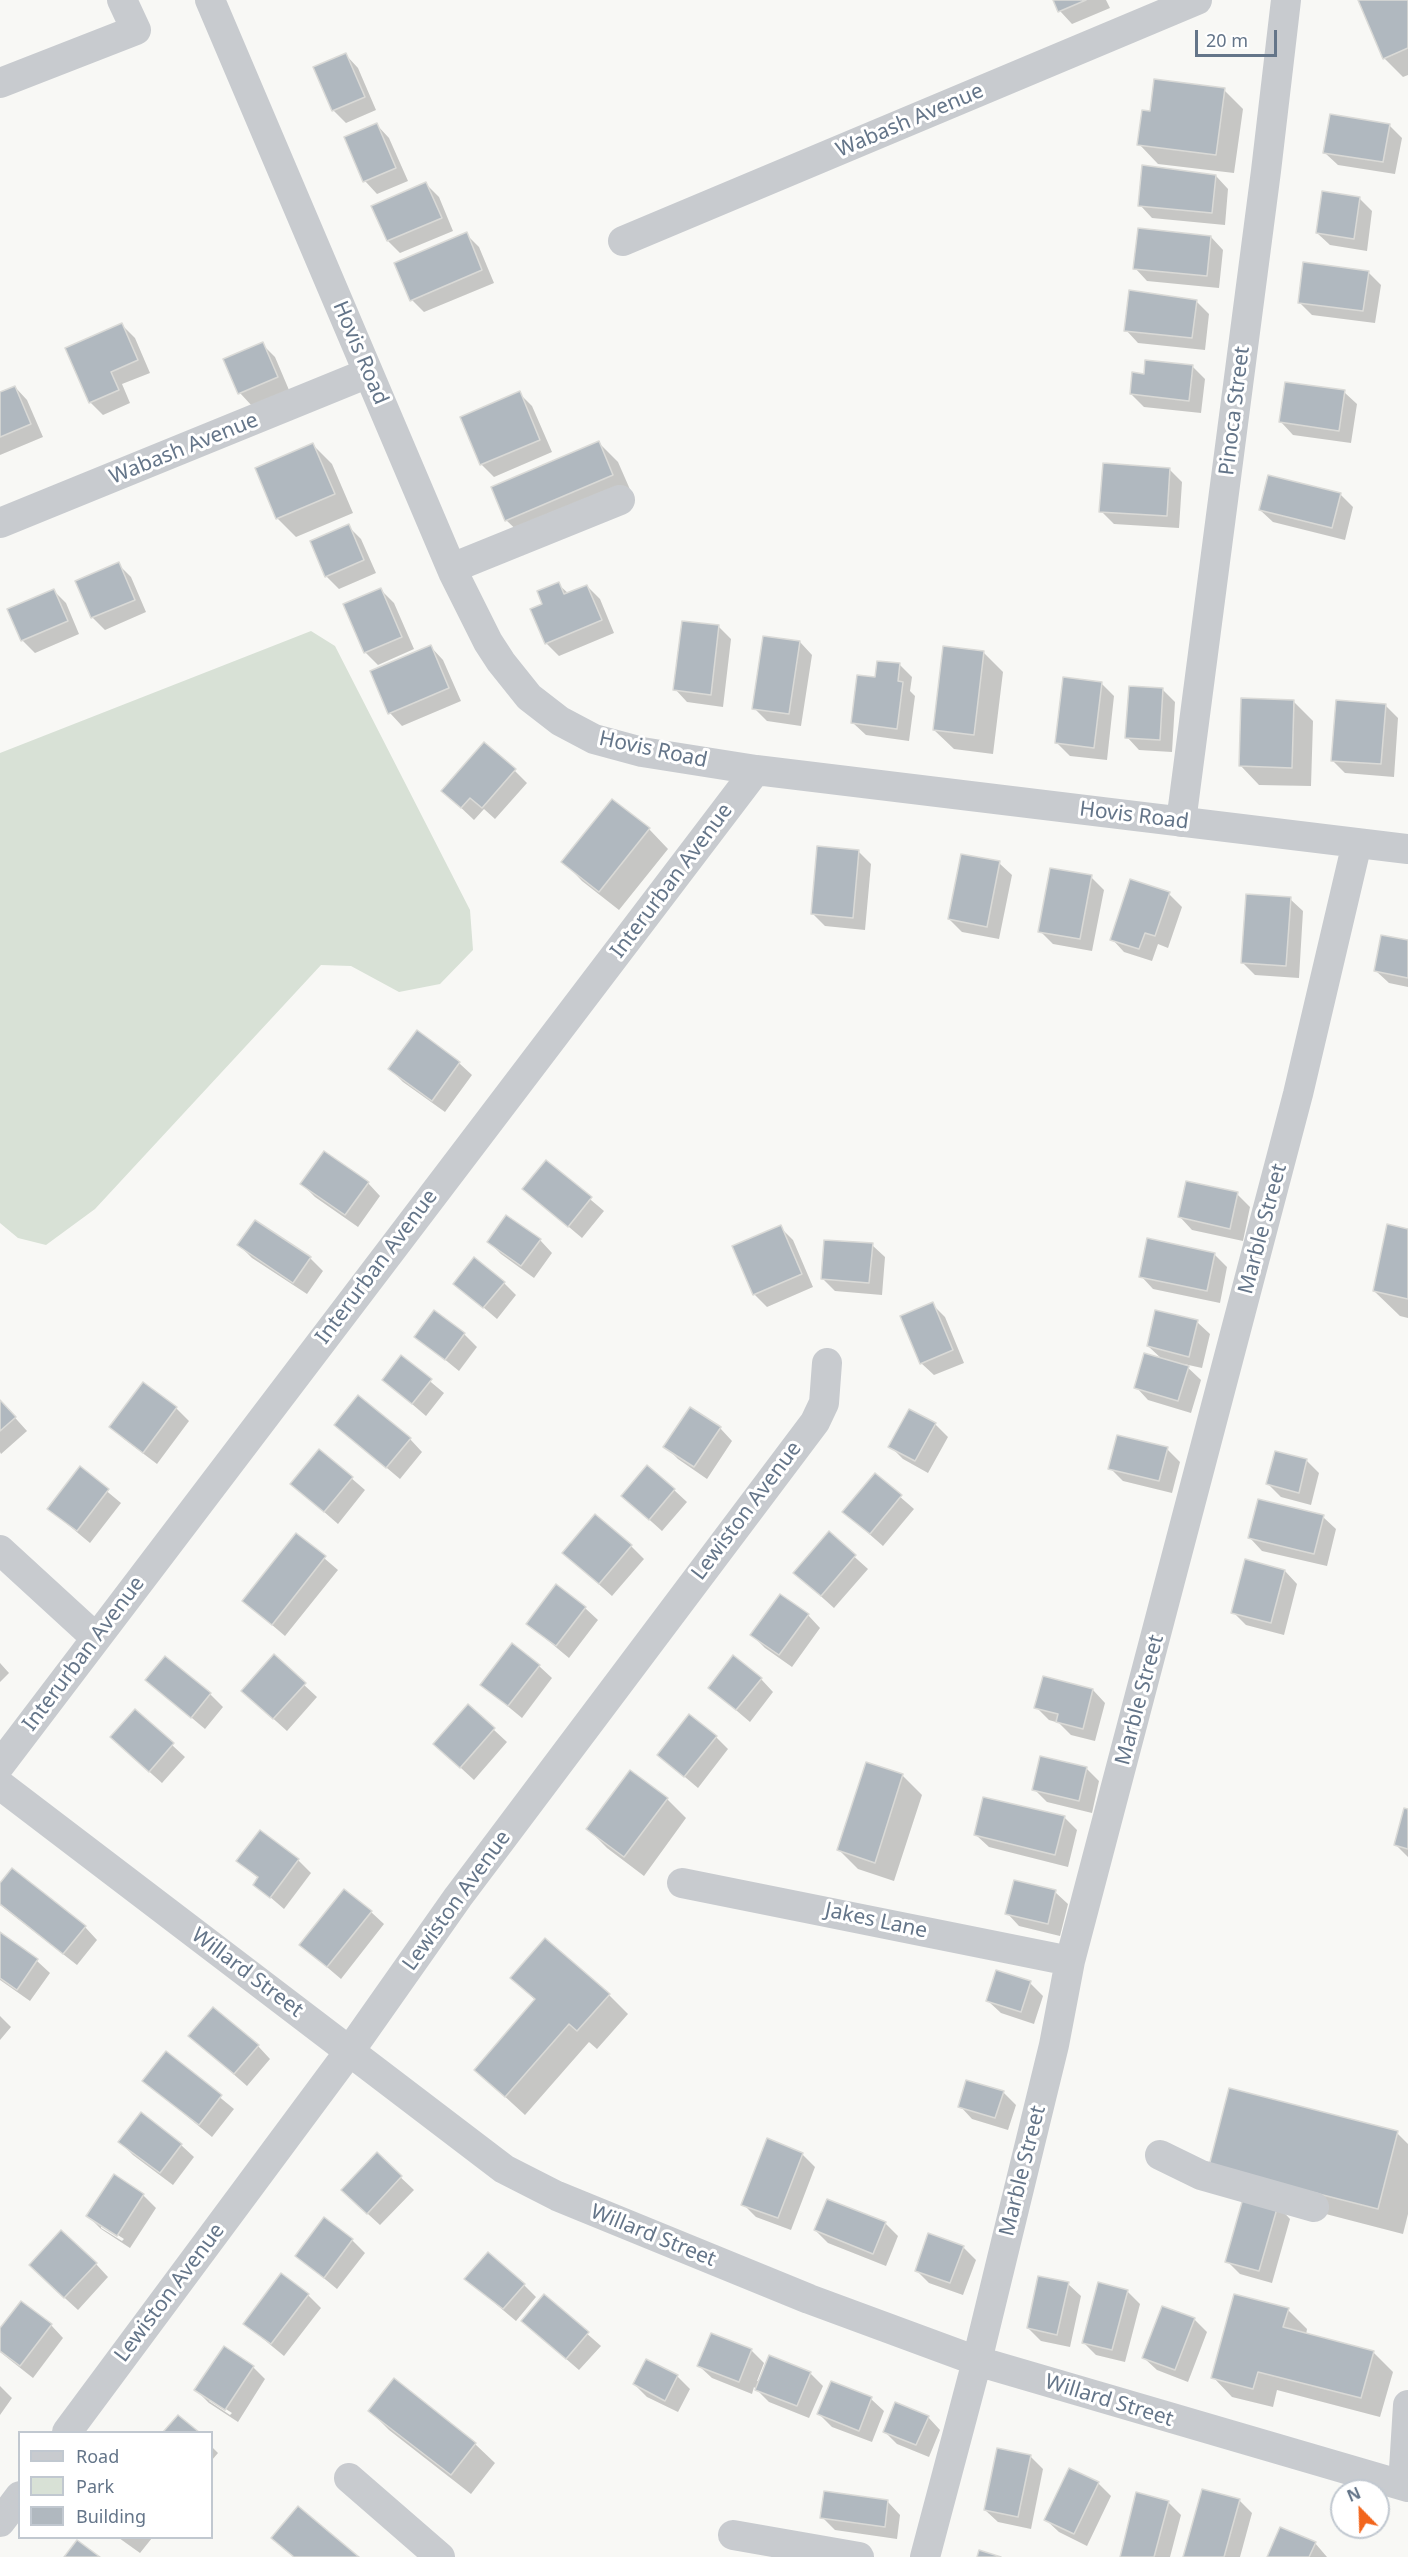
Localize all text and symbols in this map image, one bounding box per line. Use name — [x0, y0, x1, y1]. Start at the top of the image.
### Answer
scale bar — [1198, 18, 1280, 56]
text: 20 m — [1206, 28, 1248, 52]
street label: Wabash Avenue — [832, 79, 988, 163]
street label: Hovis Road — [327, 297, 393, 409]
street label: Pinoca Street — [1215, 345, 1255, 477]
street label: Wabash Avenue — [106, 408, 262, 490]
street label: Hovis Road — [597, 726, 709, 774]
street label: Hovis Road — [1078, 797, 1190, 835]
street label: Interurban Avenue — [606, 799, 738, 963]
street label: Marble Street — [1234, 1161, 1292, 1297]
street label: Interurban Avenue — [311, 1185, 443, 1349]
street label: Lewiston Avenue — [687, 1437, 807, 1585]
street label: Interurban Avenue — [18, 1572, 150, 1736]
street label: Marble Street — [1111, 1632, 1169, 1768]
street label: Lewiston Avenue — [398, 1826, 516, 1976]
street label: Jakes Lane — [823, 1898, 929, 1944]
street label: Willard Street — [186, 1923, 308, 2023]
street label: Marble Street — [995, 2103, 1051, 2239]
street label: Willard Street — [587, 2199, 719, 2273]
street label: Lewiston Avenue — [110, 2219, 230, 2367]
street label: Willard Street — [1042, 2370, 1176, 2432]
legend — [18, 2431, 213, 2539]
text: Road — [76, 2444, 119, 2468]
text: Park — [76, 2474, 114, 2498]
north arrow — [1330, 2479, 1390, 2539]
text: N — [1343, 2482, 1364, 2507]
text: Building — [76, 2504, 146, 2528]

